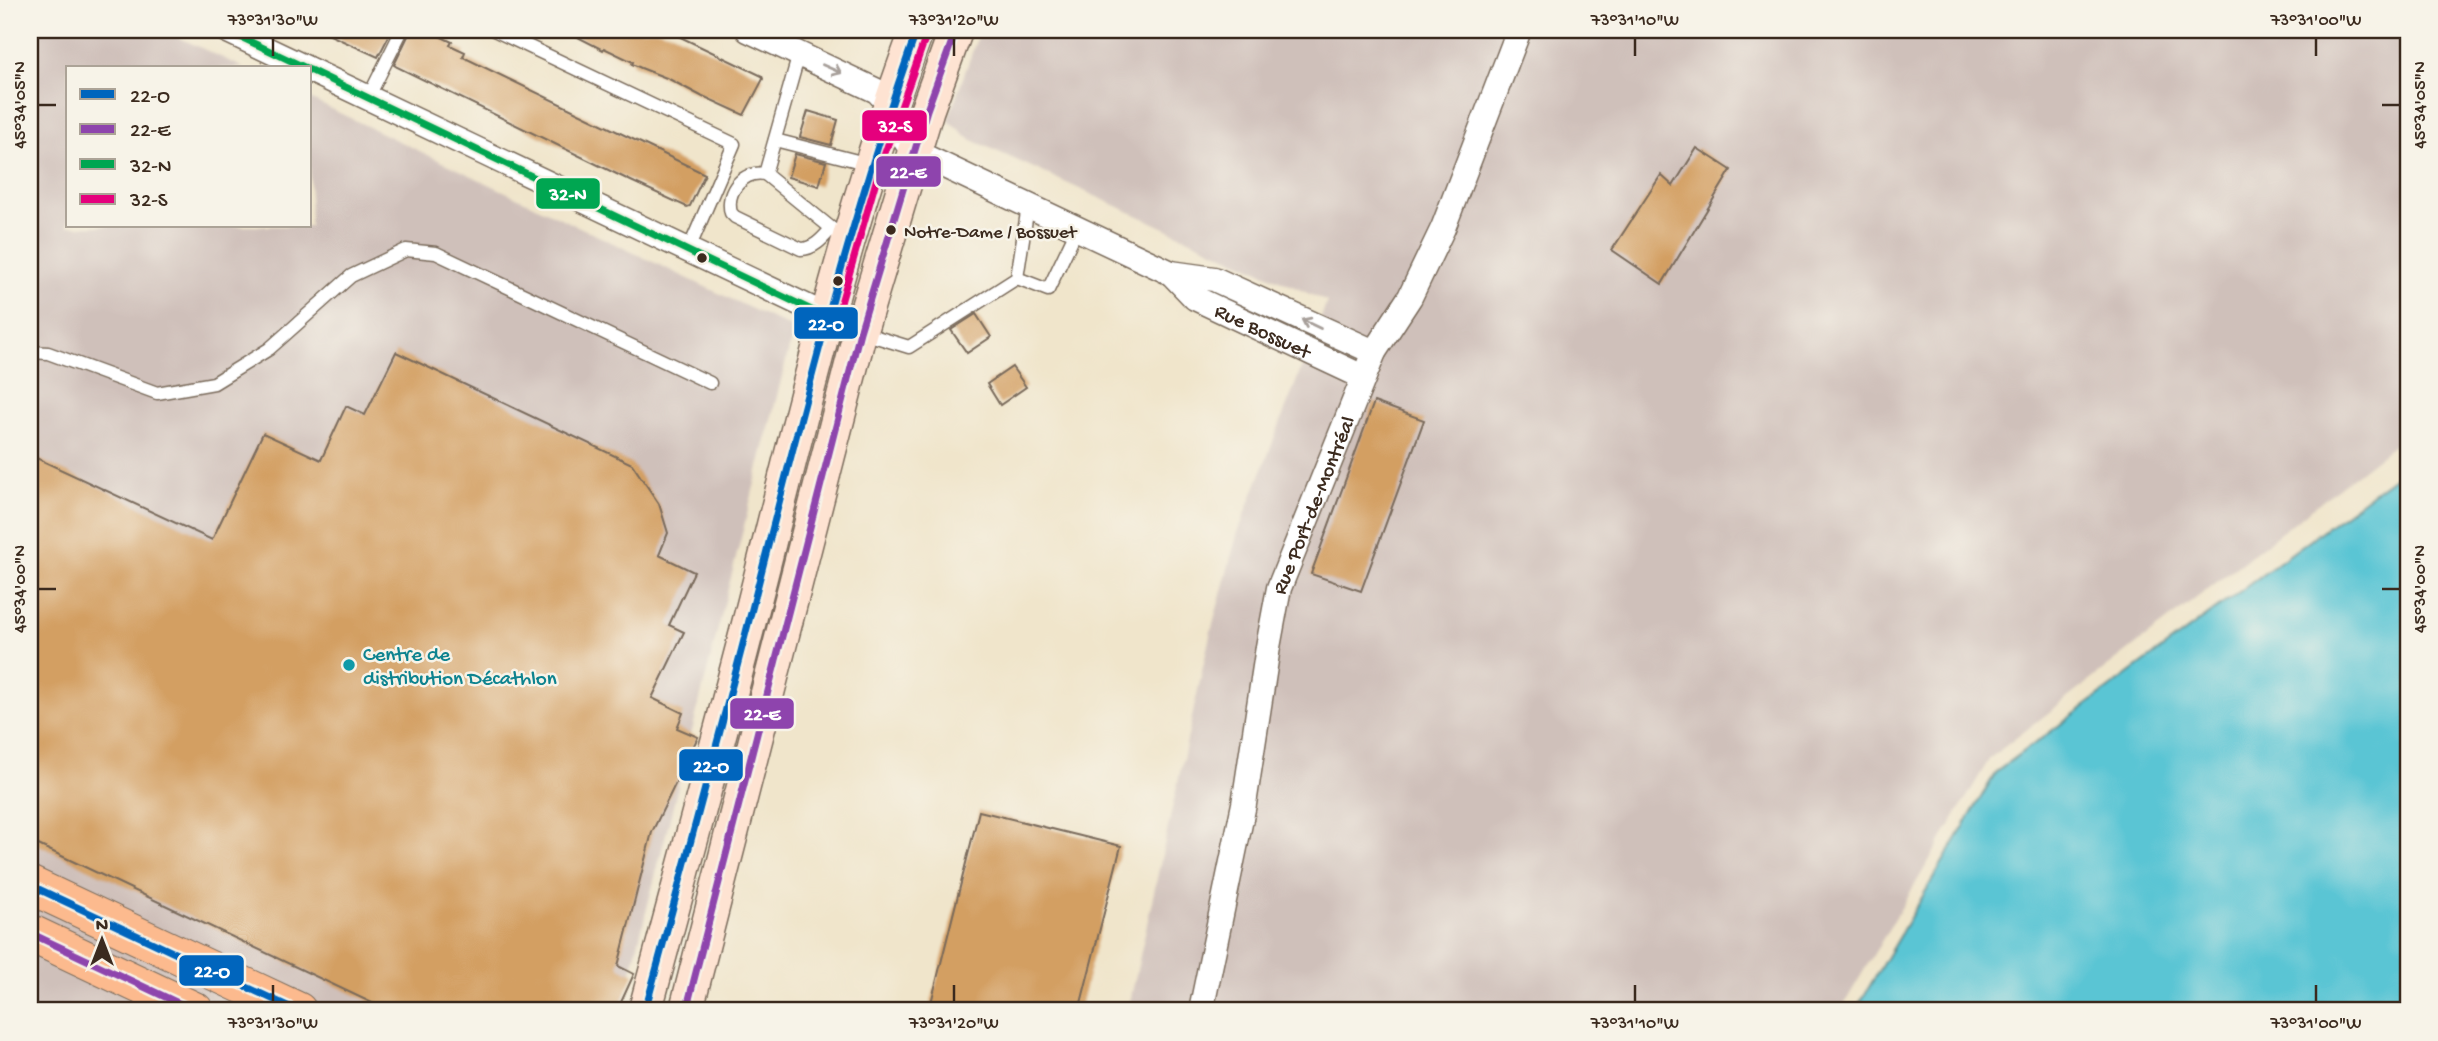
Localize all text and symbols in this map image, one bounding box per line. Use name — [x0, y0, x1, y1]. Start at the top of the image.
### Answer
text: 73°31'30"W — [227, 11, 318, 32]
text: 73°31'20"W — [908, 11, 999, 32]
text: 73°31'10"W — [1590, 11, 1679, 32]
text: 73°31'00"W — [2269, 11, 2362, 32]
text: 45°34'05"N — [11, 61, 32, 149]
text: 45°34'05"N — [2411, 61, 2432, 149]
one-way arrow — [821, 63, 842, 76]
legend — [66, 66, 312, 228]
text: 22-O — [130, 86, 170, 111]
line badge: 32-S — [861, 109, 928, 142]
text: 32-S — [877, 117, 913, 140]
text: 22-E — [130, 120, 171, 145]
line badge: 22-E — [875, 155, 942, 188]
text: 32-N — [129, 156, 172, 181]
text: 22-E — [890, 163, 927, 186]
line badge: 32-N — [535, 177, 601, 210]
text: 32-N — [548, 185, 587, 208]
text: 32-S — [129, 190, 168, 215]
place label: Notre-Dame / Bossuet — [904, 222, 1079, 245]
marker: Notre-Dame / Bossuet — [884, 223, 898, 237]
unlabelled marker — [695, 251, 709, 265]
unlabelled marker — [831, 274, 845, 288]
street label: Rue Bossuet — [1210, 300, 1316, 368]
line badge: 22-O — [793, 306, 859, 340]
text: 22-O — [808, 315, 845, 338]
one-way arrow — [1301, 317, 1322, 331]
street label: Rue Port-de-Montréal — [1269, 413, 1363, 599]
text: 45°34'00"N — [11, 545, 32, 633]
text: 45°34'00"N — [2411, 545, 2432, 633]
place label: Centre de distribution Décathlon — [363, 644, 557, 693]
marker: Centre de distribution Décathlon — [341, 657, 357, 673]
line badge: 22-E — [729, 697, 795, 730]
text: 22-E — [744, 705, 781, 728]
line badge: 22-O — [678, 748, 744, 782]
text: 22-O — [693, 757, 730, 780]
north arrow — [66, 904, 136, 974]
text: N — [96, 915, 108, 938]
line badge: 22-O — [178, 954, 245, 987]
text: 22-O — [194, 962, 231, 985]
text: 73°31'30"W — [227, 1014, 318, 1035]
text: 73°31'20"W — [908, 1014, 999, 1035]
text: 73°31'10"W — [1590, 1014, 1679, 1035]
text: 73°31'00"W — [2269, 1014, 2362, 1035]

